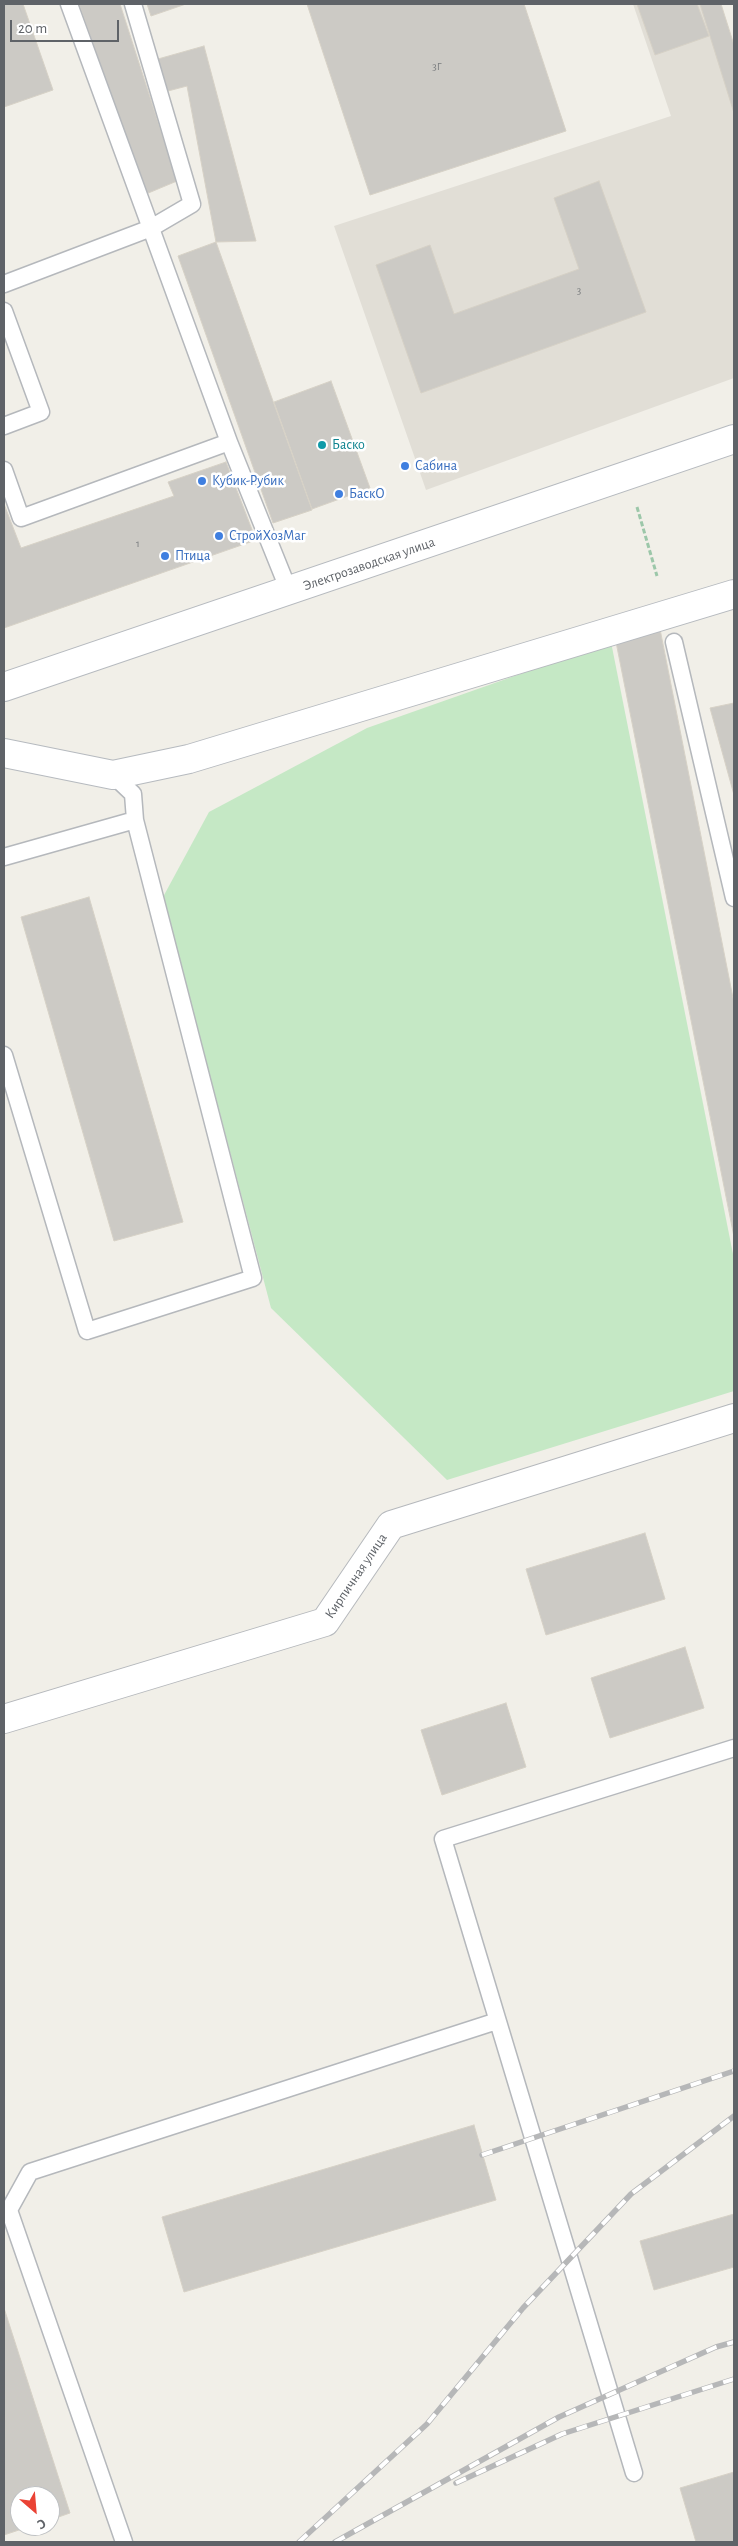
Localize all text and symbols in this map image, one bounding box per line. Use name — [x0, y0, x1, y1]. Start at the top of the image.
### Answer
scale bar — [12, 10, 121, 42]
text: 20 m — [18, 21, 47, 36]
house number: 3Г — [432, 60, 442, 74]
house number: 3 — [577, 284, 581, 298]
place label: Баско — [332, 437, 365, 453]
marker: Баско — [316, 439, 328, 451]
place label: Сабина — [415, 458, 457, 474]
marker: Сабина — [399, 460, 411, 472]
place label: Кубик-Рубик — [212, 473, 284, 489]
marker: Кубик-Рубик — [196, 475, 208, 487]
place label: БаскО — [349, 486, 385, 502]
marker: БаскО — [333, 488, 345, 500]
place label: СтройХозМаг — [229, 528, 306, 544]
marker: СтройХозМаг — [213, 530, 225, 542]
street label: Электрозаводская улица — [301, 534, 437, 594]
house number: 1 — [136, 537, 140, 551]
place label: Птица — [175, 548, 210, 564]
marker: Птица — [159, 550, 171, 562]
street label: Кирпичная улица — [321, 1530, 391, 1622]
north arrow — [10, 2486, 60, 2536]
text: С — [35, 2515, 48, 2531]

